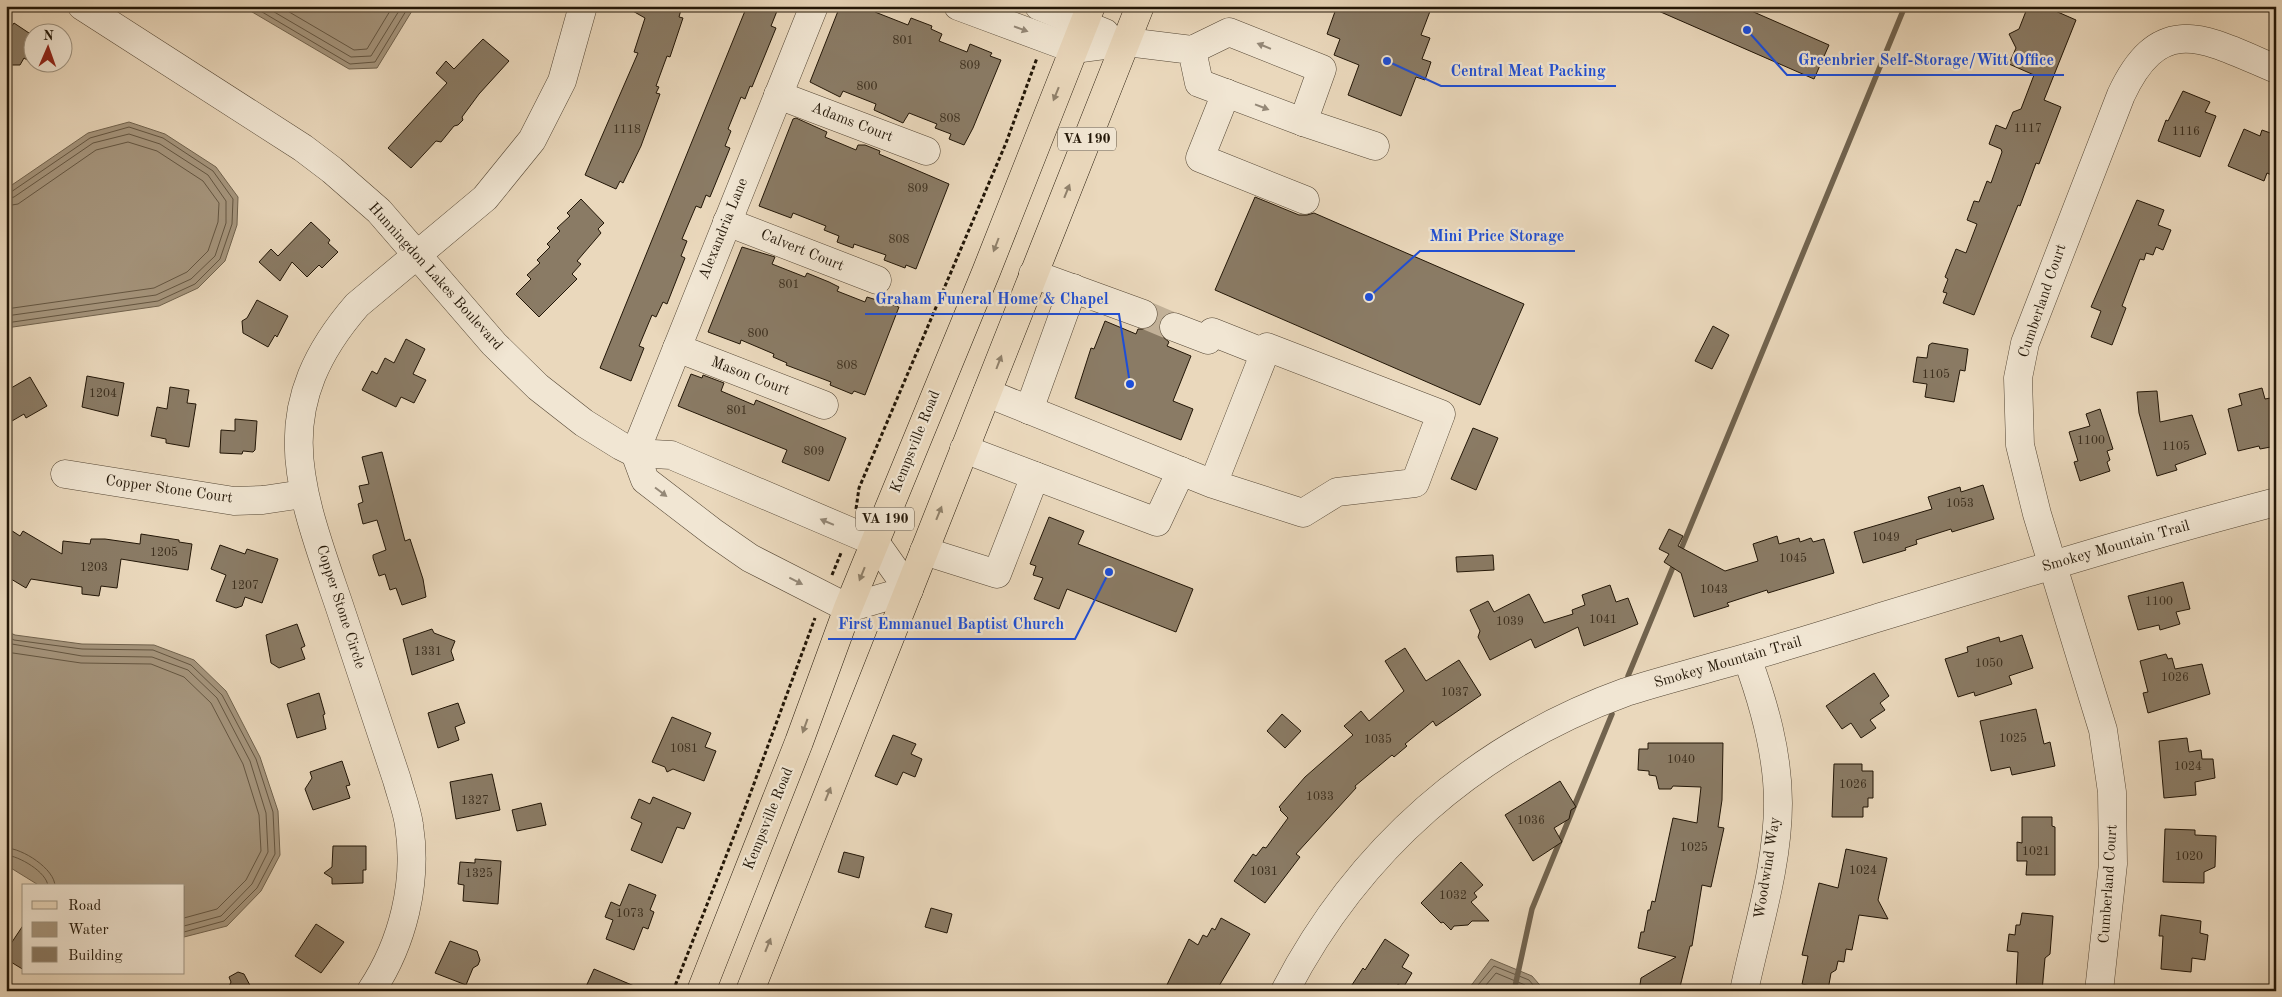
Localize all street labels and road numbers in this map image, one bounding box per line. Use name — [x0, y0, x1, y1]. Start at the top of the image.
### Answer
street label: Adams Court — [809, 101, 895, 145]
road number: VA 190 — [1058, 128, 1116, 150]
street label: Alexandria Lane — [697, 176, 751, 282]
street label: Hunningdon Lakes Boulevard — [365, 201, 505, 354]
street label: Calvert Court — [758, 228, 846, 274]
street label: Cumberland Court — [2017, 242, 2069, 360]
street label: Mason Court — [709, 355, 791, 399]
street label: Kempsville Road — [889, 388, 943, 495]
street label: Copper Stone Court — [104, 474, 234, 506]
road number: VA 190 — [856, 508, 914, 530]
street label: Smokey Mountain Trail — [2040, 519, 2192, 575]
street label: Copper Stone Circle — [313, 543, 367, 671]
street label: Smokey Mountain Trail — [1652, 635, 1804, 691]
street label: Kempsville Road — [742, 765, 796, 872]
street label: Woodwind Way — [1753, 816, 1783, 920]
street label: Cumberland Court — [2097, 824, 2121, 944]

